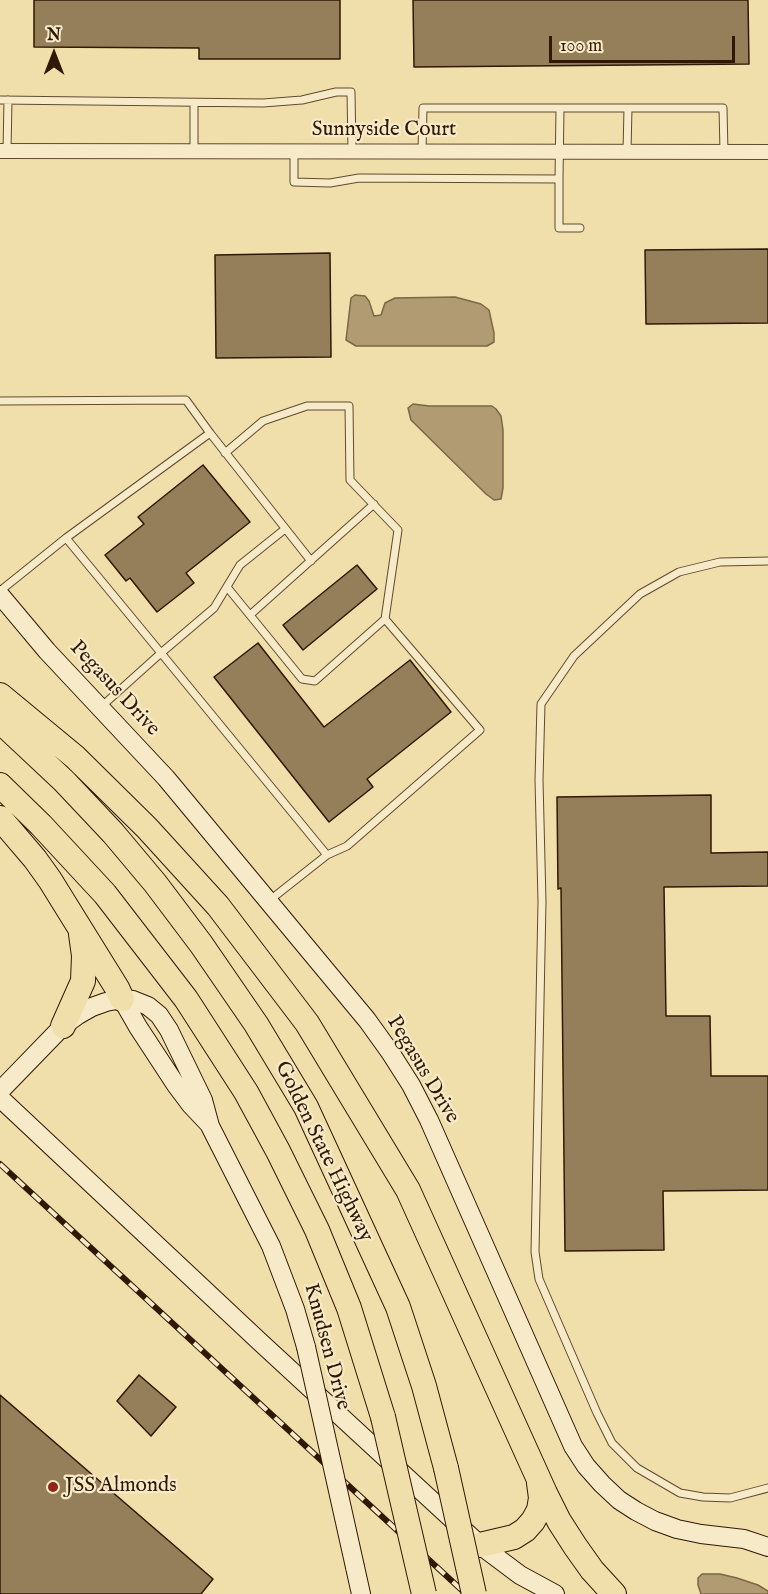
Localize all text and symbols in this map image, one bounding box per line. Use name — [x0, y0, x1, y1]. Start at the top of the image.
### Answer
north arrow — [24, 24, 84, 84]
scale bar — [552, 24, 738, 62]
text: N — [47, 26, 61, 46]
text: 100 m — [560, 35, 602, 58]
street label: Sunnyside Court — [312, 118, 456, 144]
street label: Pegasus Drive — [63, 636, 165, 742]
street label: Pegasus Drive — [380, 1012, 464, 1128]
street label: Golden State Highway — [268, 1058, 378, 1246]
street label: Knudsen Drive — [297, 1281, 355, 1413]
place label: JSS Almonds — [65, 1474, 177, 1500]
marker: JSS Almonds — [46, 1480, 60, 1494]

